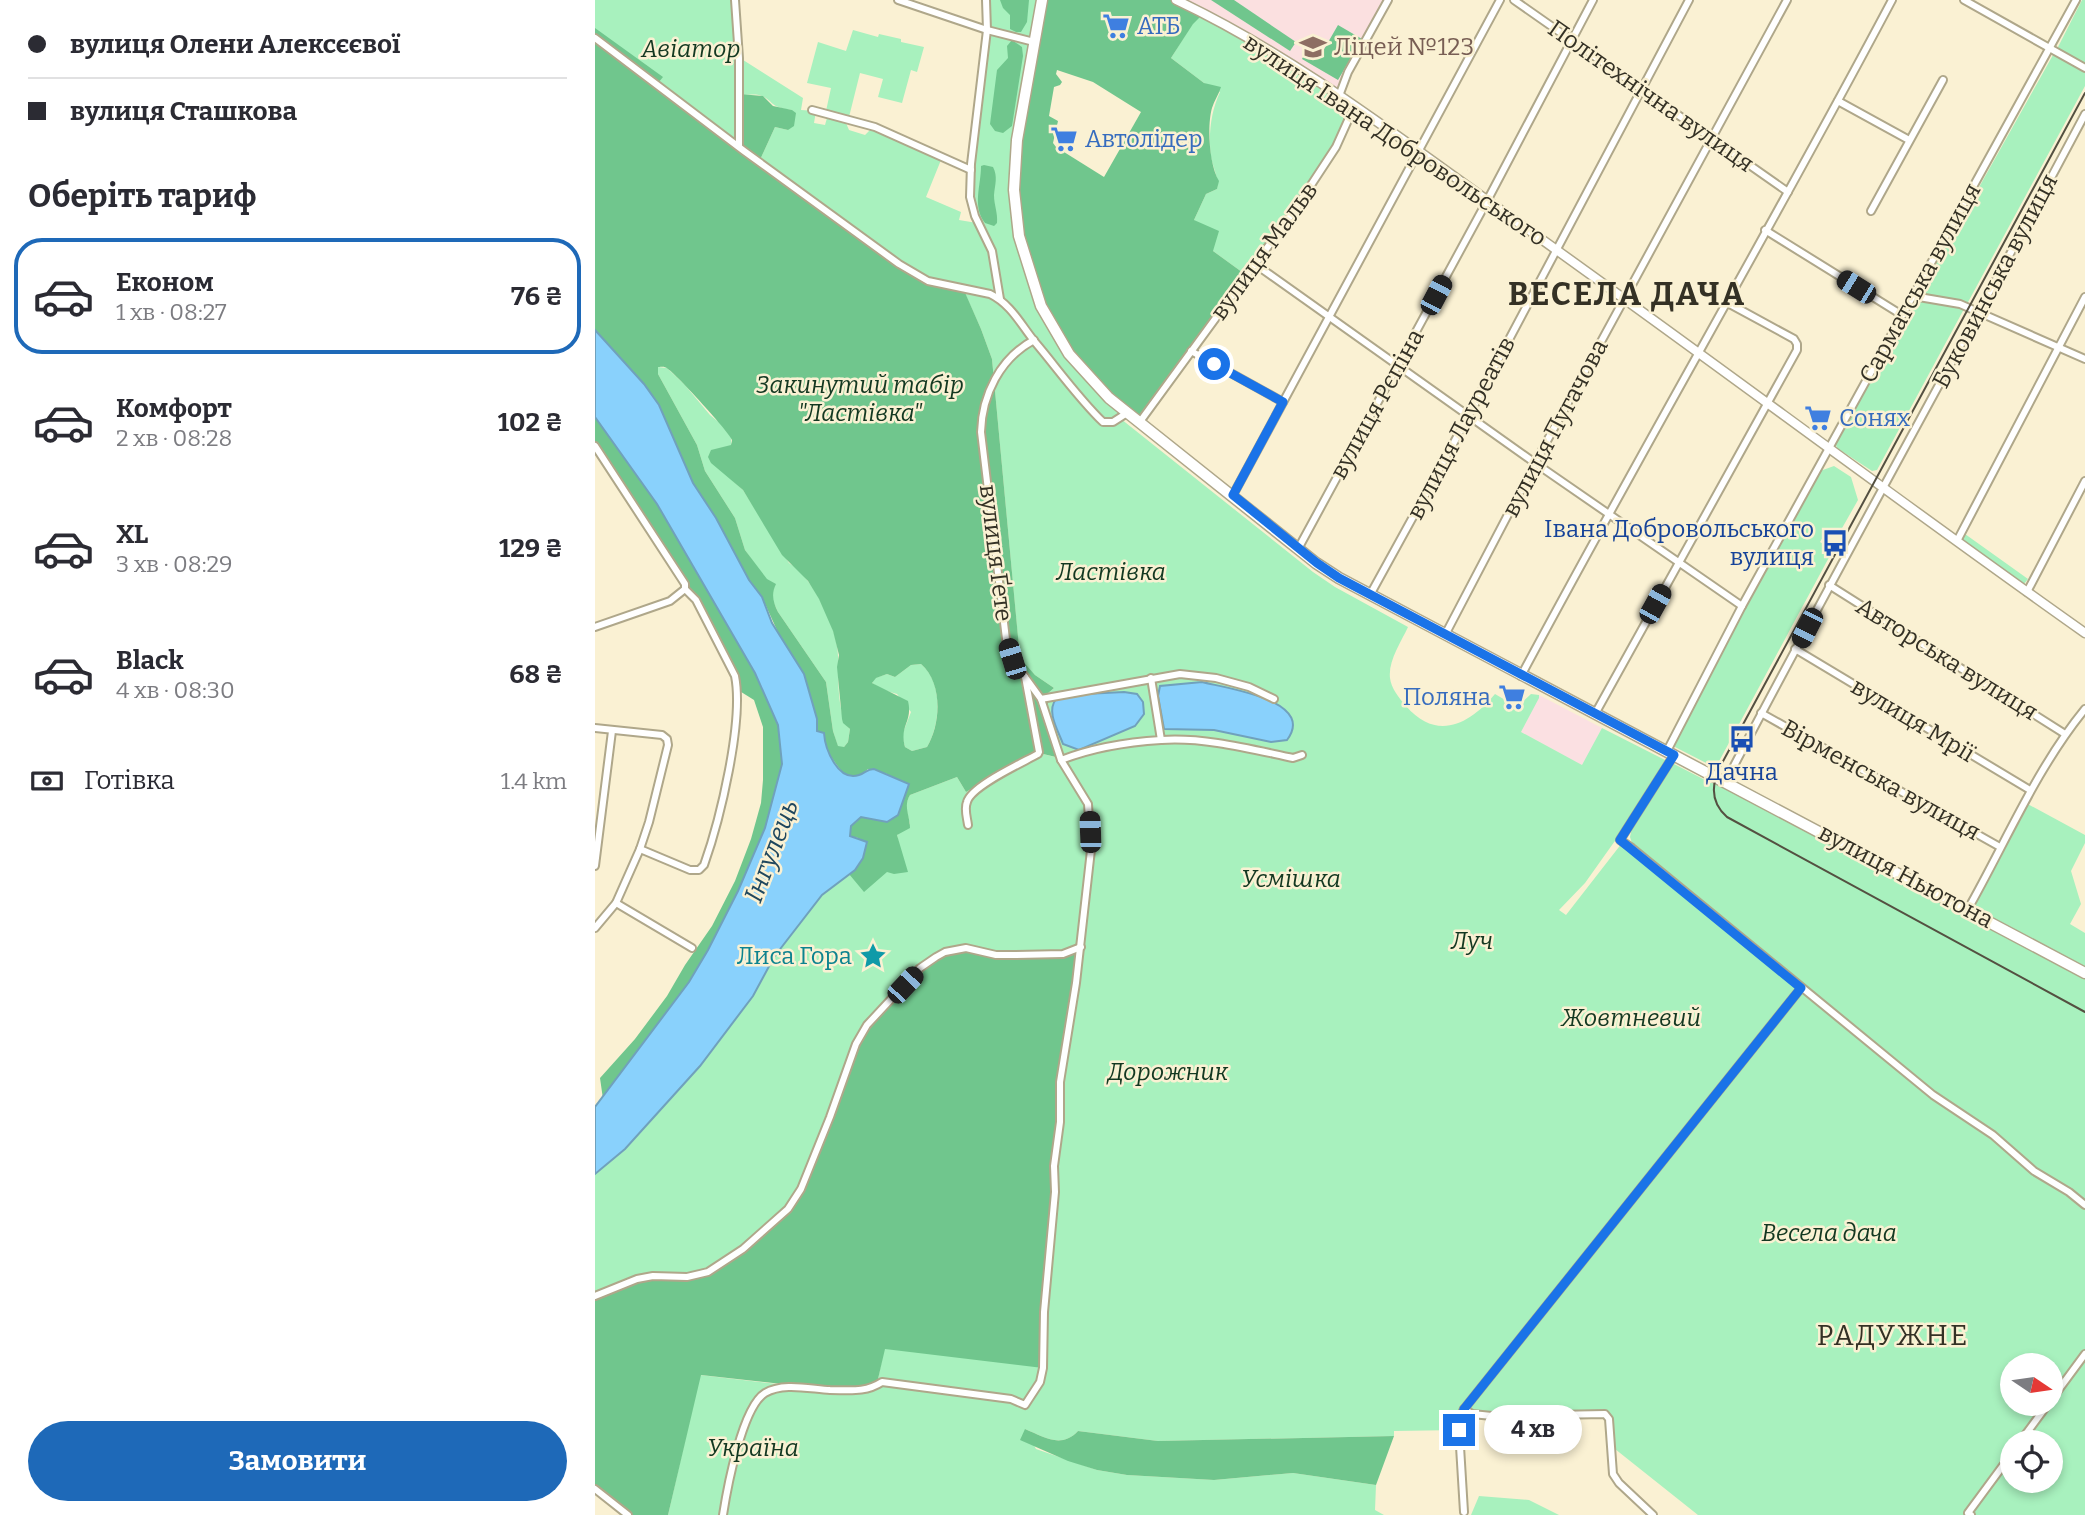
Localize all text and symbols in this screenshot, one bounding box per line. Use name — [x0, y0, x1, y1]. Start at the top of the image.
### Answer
supermarket icon: АТБ — [1101, 11, 1131, 41]
place label: АТБ — [1137, 12, 1181, 40]
street label: Політехнічна вулиця — [1543, 14, 1759, 178]
street label: вулиця Івана Добровольського — [1238, 28, 1552, 252]
text: вулиця Олени Алексєєвої — [70, 29, 400, 60]
school or university icon: Ліцей №123 — [1298, 32, 1328, 62]
place label: Ліцей №123 — [1334, 33, 1474, 61]
park label: Авіатор — [641, 35, 740, 63]
text: вулиця Сташкова — [70, 96, 297, 127]
supermarket icon: Автолідер — [1049, 124, 1079, 154]
place label: Автолідер — [1085, 125, 1203, 153]
street label: Буковинська вулиця — [1927, 169, 2063, 393]
text: Оберіть тариф — [28, 177, 256, 215]
street label: вулиця Мальв — [1205, 177, 1323, 325]
street label: Сарматська вулиця — [1853, 178, 1987, 388]
icon: car — [32, 265, 95, 328]
text: Економ — [116, 267, 214, 298]
car — [1833, 267, 1880, 307]
car — [1417, 272, 1456, 318]
district label: ВЕСЕЛА ДАЧА — [1508, 275, 1746, 313]
text: 76 ₴ — [511, 281, 563, 312]
text: 1 хв · 08:27 — [116, 298, 227, 326]
street label: вулиця Рєпіна — [1324, 324, 1430, 484]
street label: вулиця Лауреатів — [1401, 332, 1521, 524]
street label: вулиця Пугачова — [1496, 334, 1614, 522]
route start — [1198, 348, 1230, 380]
park label: Закинутий табір "Ластівка" — [756, 371, 964, 427]
icon: car — [32, 391, 95, 454]
text: Комфорт — [116, 393, 232, 424]
supermarket icon: Сонях — [1803, 403, 1833, 433]
place label: Сонях — [1839, 404, 1910, 432]
text: 102 ₴ — [498, 407, 563, 438]
text: 2 хв · 08:28 — [116, 424, 232, 452]
street label: вулиця Ґете — [974, 483, 1018, 623]
place label: Івана Добровольського вулиця — [1544, 515, 1814, 571]
icon: car — [32, 517, 95, 580]
text: XL — [116, 519, 148, 550]
bus stop icon: Івана Добровольського вулиця — [1820, 528, 1850, 558]
text: 129 ₴ — [499, 533, 563, 564]
text: 3 хв · 08:29 — [116, 550, 233, 578]
park label: Ластівка — [1055, 558, 1166, 586]
car — [1636, 581, 1675, 627]
street label: Авторська вулиця — [1851, 592, 2043, 726]
car — [1789, 605, 1826, 651]
car — [996, 636, 1029, 682]
icon: car — [32, 643, 95, 706]
text: Black — [116, 645, 184, 676]
text: 68 ₴ — [509, 659, 563, 690]
street label: вулиця Мрії — [1846, 672, 1980, 768]
text: 4 хв · 08:30 — [116, 676, 235, 704]
supermarket icon: Поляна — [1497, 682, 1527, 712]
place label: Поляна — [1403, 683, 1491, 711]
street label: Вірменська вулиця — [1777, 714, 1985, 846]
bus stop icon: Дачна — [1727, 724, 1757, 754]
place label: Дачна — [1706, 758, 1778, 786]
icon: cash — [28, 762, 66, 800]
text: Готівка — [84, 765, 175, 796]
text: 1.4 km — [501, 767, 567, 795]
water label: Інгулець — [738, 796, 805, 907]
car — [1079, 811, 1102, 853]
street label: вулиця Ньютона — [1814, 818, 1998, 934]
park label: Усмішка — [1241, 865, 1341, 893]
park label: Луч — [1450, 927, 1493, 955]
place icon: Лиса Гора — [858, 941, 888, 971]
place label: Лиса Гора — [737, 942, 852, 970]
car — [883, 962, 928, 1008]
park label: Жовтневий — [1560, 1004, 1701, 1032]
park label: Дорожник — [1106, 1058, 1229, 1086]
park label: Весела дача — [1761, 1219, 1897, 1247]
district label: РАДУЖНЕ — [1817, 1319, 1969, 1352]
north arrow — [2000, 1353, 2063, 1416]
map controls — [2000, 1353, 2063, 1493]
callout: 4 хв — [1483, 1406, 1582, 1454]
route end — [1443, 1414, 1475, 1446]
text: 4 хв — [1511, 1415, 1555, 1443]
button: Замовити — [28, 1421, 567, 1501]
button: locate — [2000, 1430, 2063, 1493]
park label: Україна — [707, 1434, 799, 1462]

